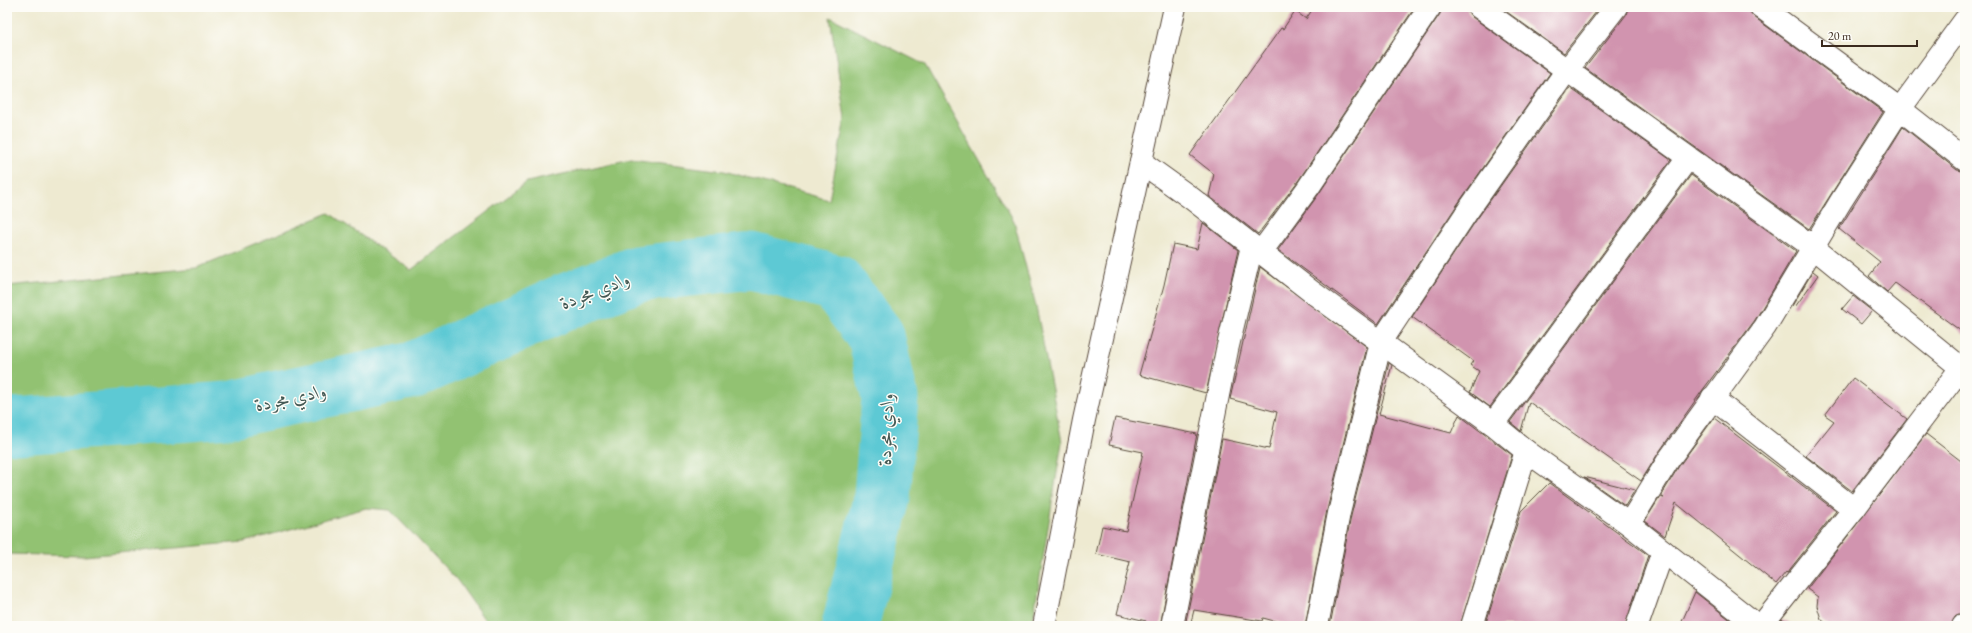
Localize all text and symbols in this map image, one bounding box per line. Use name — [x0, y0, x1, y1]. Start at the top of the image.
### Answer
scale bar — [1822, 22, 1917, 48]
text: 20 m — [1828, 28, 1852, 44]
water label: وادي مجردة — [556, 266, 634, 318]
water label: وادي مجردة — [252, 378, 330, 420]
water label: وادي مجردة — [872, 392, 902, 467]

